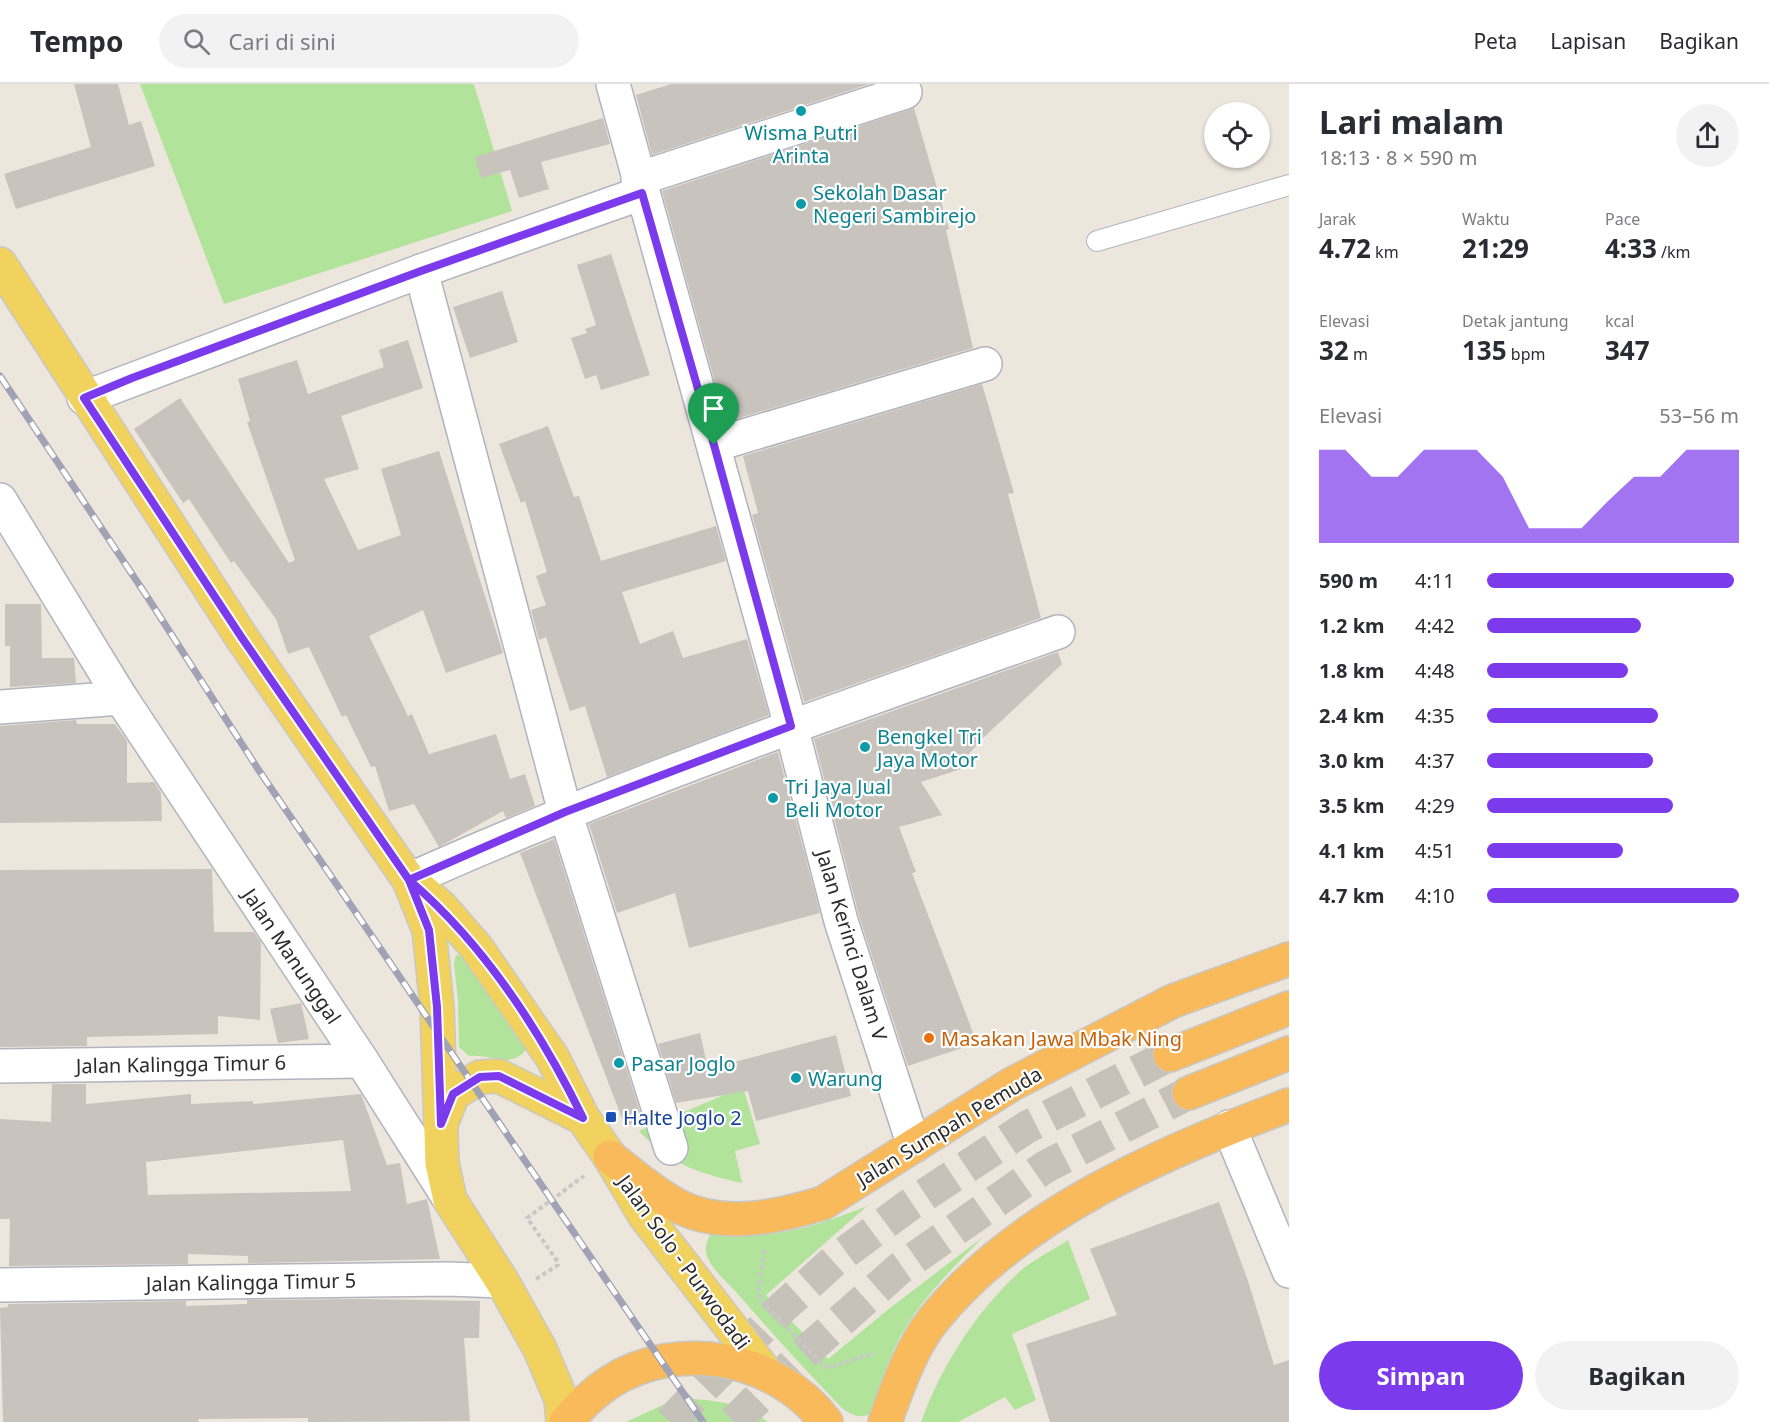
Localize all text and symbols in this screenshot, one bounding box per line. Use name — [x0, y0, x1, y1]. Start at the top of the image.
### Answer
search box — [159, 14, 579, 68]
text: Tempo — [30, 22, 123, 60]
icon: search — [180, 25, 213, 58]
text: Cari di sini — [228, 26, 336, 56]
text: Peta — [1473, 27, 1517, 55]
text: Lapisan — [1550, 27, 1626, 55]
text: Bagikan — [1659, 27, 1739, 55]
text: Lari malam — [1319, 99, 1504, 144]
map controls — [1204, 102, 1270, 168]
button: locate — [1204, 102, 1270, 168]
marker: Wisma Putri Arinta — [794, 104, 808, 118]
button: share — [1676, 104, 1739, 167]
place label: Wisma Putri Arinta — [744, 119, 858, 169]
text: 18:13 · 8 × 590 m — [1319, 144, 1477, 171]
place label: Sekolah Dasar Negeri Sambirejo — [813, 179, 976, 229]
marker: Sekolah Dasar Negeri Sambirejo — [794, 197, 808, 211]
text: Jarak — [1319, 208, 1356, 230]
text: Waktu — [1462, 208, 1510, 230]
text: Pace — [1605, 208, 1640, 230]
text: 4.72 — [1319, 230, 1371, 266]
text: 21:29 — [1462, 230, 1529, 266]
text: 4:33 — [1605, 230, 1657, 266]
text: km — [1371, 241, 1399, 263]
text: /km — [1657, 241, 1691, 263]
text: Elevasi — [1319, 310, 1370, 332]
text: Detak jantung — [1462, 310, 1569, 332]
text: kcal — [1605, 310, 1634, 332]
text: 32 — [1319, 332, 1349, 368]
text: 135 — [1462, 332, 1507, 368]
text: 347 — [1605, 332, 1650, 368]
text: m — [1349, 343, 1368, 365]
text: bpm — [1507, 343, 1545, 365]
pin — [688, 383, 739, 445]
icon: arrive — [697, 392, 730, 425]
text: Elevasi — [1319, 402, 1382, 429]
text: 53–56 m — [1659, 402, 1739, 429]
text: 590 m — [1319, 567, 1378, 594]
text: 4:11 — [1415, 567, 1455, 594]
text: 1.2 km — [1319, 612, 1385, 639]
text: 4:42 — [1415, 612, 1455, 639]
text: 1.8 km — [1319, 657, 1385, 684]
text: 4:48 — [1415, 657, 1455, 684]
text: 2.4 km — [1319, 702, 1385, 729]
text: 4:35 — [1415, 702, 1455, 729]
place label: Bengkel Tri Jaya Motor — [875, 723, 982, 773]
marker: Bengkel Tri Jaya Motor — [858, 740, 872, 754]
text: 3.0 km — [1319, 747, 1385, 774]
text: 4:37 — [1415, 747, 1455, 774]
place label: Tri Jaya Jual Beli Motor — [785, 773, 891, 823]
marker: Tri Jaya Jual Beli Motor — [766, 791, 780, 805]
text: 3.5 km — [1319, 792, 1385, 819]
text: 4:29 — [1415, 792, 1455, 819]
text: 4.1 km — [1319, 837, 1385, 864]
text: 4:51 — [1415, 837, 1455, 864]
street label: Jalan Kerinci Dalam V — [810, 844, 894, 1044]
street label: Jalan Manunggal — [236, 881, 347, 1029]
text: 4.7 km — [1319, 882, 1385, 909]
text: 4:10 — [1415, 882, 1455, 909]
place label: Masakan Jawa Mbak Ning — [941, 1025, 1182, 1052]
marker: Masakan Jawa Mbak Ning — [922, 1031, 936, 1045]
street label: Jalan Kalingga Timur 6 — [74, 1049, 286, 1079]
place label: Pasar Joglo — [631, 1050, 736, 1077]
marker: Pasar Joglo — [612, 1056, 626, 1070]
street label: Jalan Sumpah Pemuda — [850, 1060, 1047, 1193]
place label: Warung — [808, 1065, 883, 1092]
marker: Warung — [789, 1071, 803, 1085]
place label: Halte Joglo 2 — [623, 1104, 742, 1131]
marker: Halte Joglo 2 — [604, 1110, 618, 1124]
street label: Jalan Solo - Purwodadi — [610, 1168, 756, 1355]
street label: Jalan Kalingga Timur 5 — [144, 1267, 356, 1297]
button: Simpan — [1319, 1341, 1523, 1410]
button: Bagikan — [1535, 1341, 1739, 1410]

